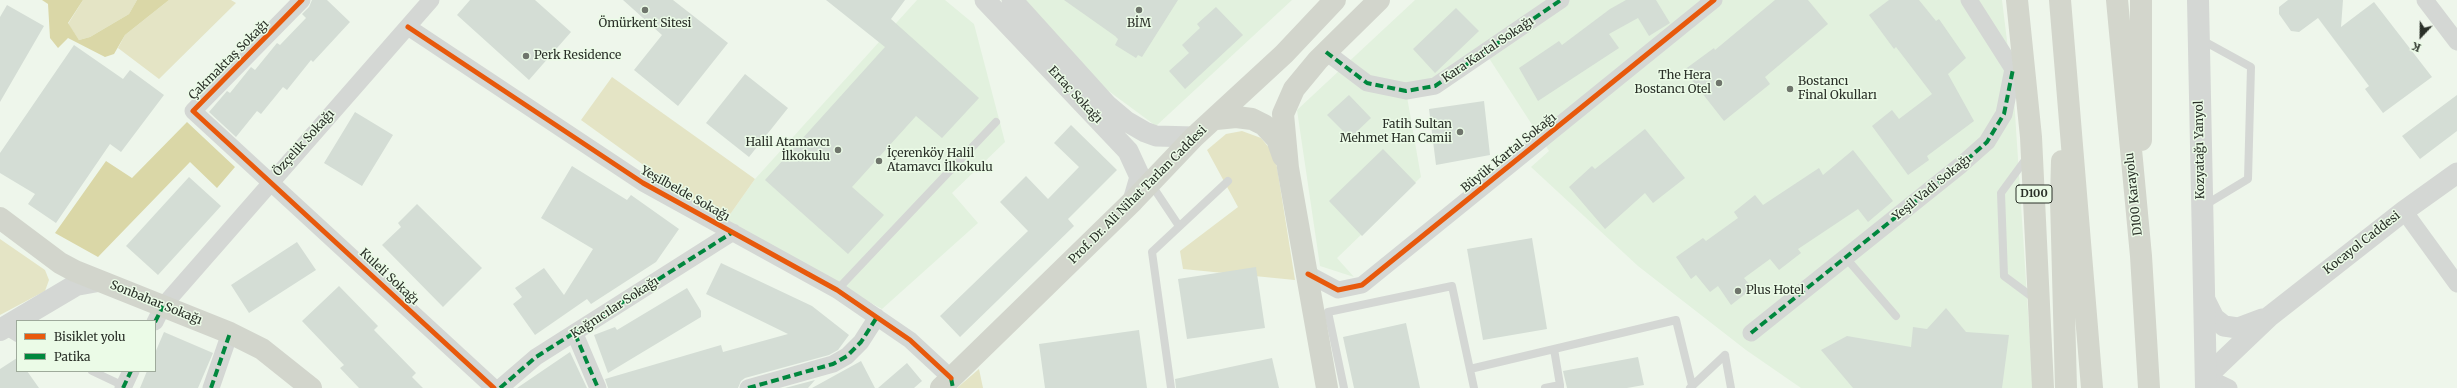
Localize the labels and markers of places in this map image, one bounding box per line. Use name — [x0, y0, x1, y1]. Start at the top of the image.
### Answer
marker: Ömürkent Sitesi — [640, 5, 650, 15]
marker: BİM — [1134, 5, 1144, 15]
place label: Ömürkent Sitesi — [599, 17, 691, 31]
place label: BİM — [1127, 17, 1151, 31]
place label: Perk Residence — [534, 49, 621, 63]
marker: Perk Residence — [521, 51, 531, 61]
place label: The Hera Bostancı Otel — [1635, 69, 1711, 97]
place label: Bostancı Final Okulları — [1798, 75, 1877, 103]
marker: The Hera Bostancı Otel — [1714, 78, 1724, 88]
marker: Bostancı Final Okulları — [1785, 84, 1795, 94]
place label: Fatih Sultan Mehmet Han Camii — [1340, 118, 1452, 146]
marker: Fatih Sultan Mehmet Han Camii — [1455, 127, 1465, 137]
place label: Halil Atamavcı İlkokulu — [746, 136, 830, 164]
marker: Halil Atamavcı İlkokulu — [833, 145, 843, 155]
place label: İçerenköy Halil Atamavcı İlkokulu — [887, 147, 993, 175]
marker: İçerenköy Halil Atamavcı İlkokulu — [874, 156, 884, 166]
place label: Plus Hotel — [1746, 284, 1804, 298]
marker: Plus Hotel — [1733, 286, 1743, 296]

